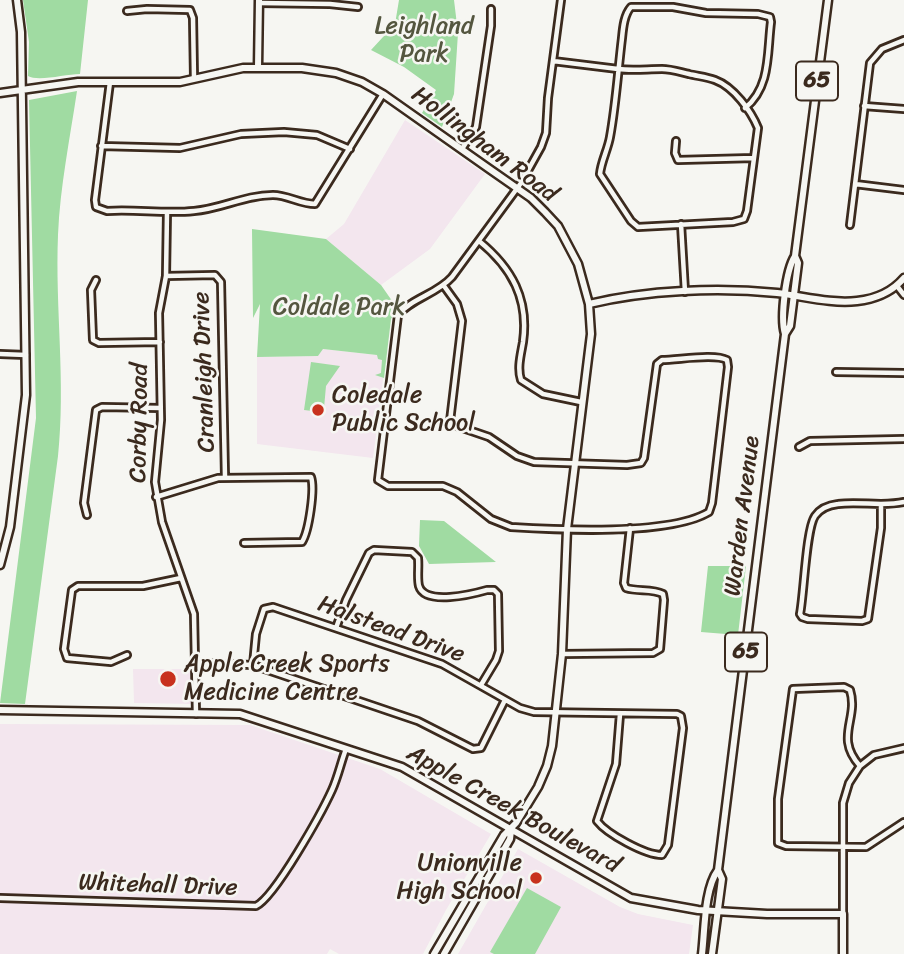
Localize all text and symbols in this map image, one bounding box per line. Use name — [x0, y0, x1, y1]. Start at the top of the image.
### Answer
park label: Leighland Park — [374, 13, 474, 69]
road number: 65 — [796, 61, 838, 100]
street label: Hollingham Road — [405, 81, 563, 209]
street label: Cranleigh Drive — [188, 291, 222, 453]
park label: Coldale Park — [273, 294, 405, 322]
street label: Corby Road — [125, 363, 155, 483]
place label: Coledale Public School — [332, 382, 475, 438]
marker: Coledale Public School — [310, 402, 326, 418]
street label: Warden Avenue — [719, 434, 767, 598]
street label: Halstead Drive — [314, 590, 468, 670]
road number: 65 — [725, 632, 767, 672]
place label: Apple Creek Sports Medicine Centre — [184, 651, 389, 707]
marker: Apple Creek Sports Medicine Centre — [158, 669, 178, 689]
street label: Apple Creek Boulevard — [401, 739, 625, 881]
place label: Unionville High School — [397, 850, 522, 906]
street label: Whitehall Drive — [78, 869, 238, 903]
marker: Unionville High School — [528, 870, 544, 886]

